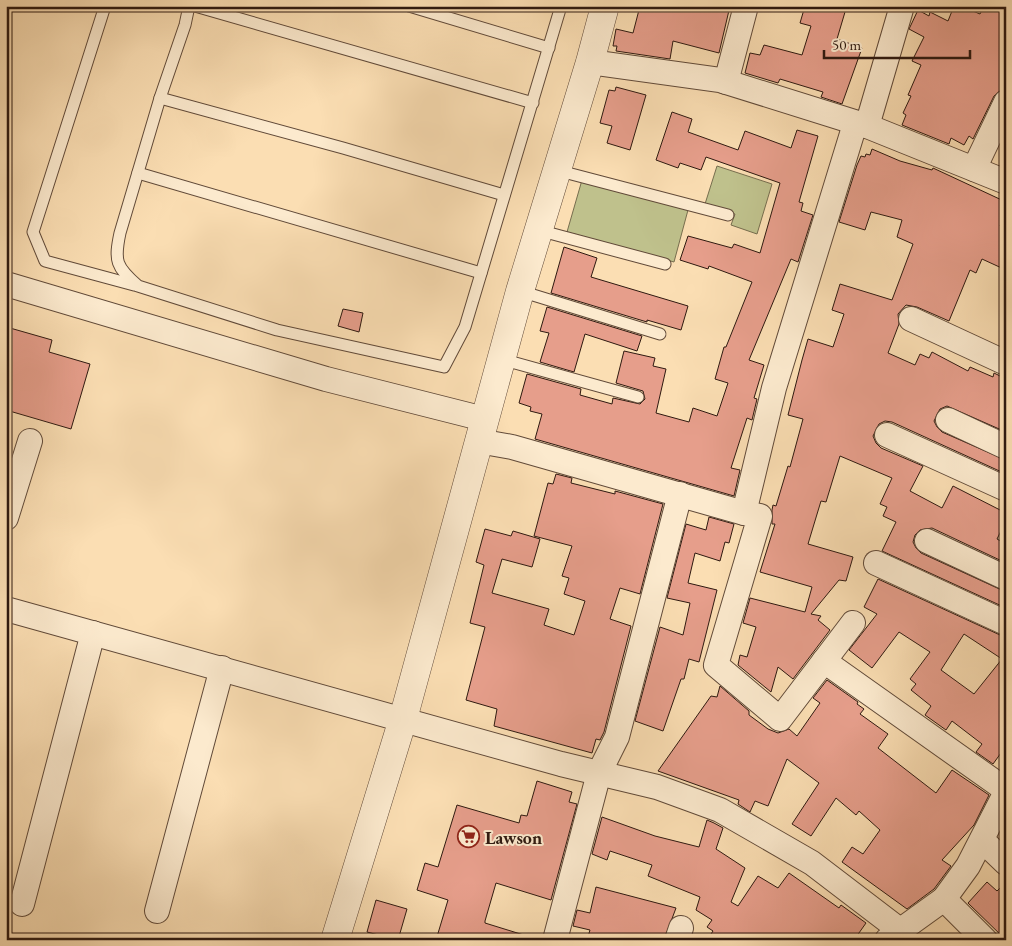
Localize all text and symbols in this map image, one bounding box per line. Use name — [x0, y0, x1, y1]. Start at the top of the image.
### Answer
scale bar — [824, 28, 971, 60]
text: 50 m — [832, 35, 861, 54]
supermarket icon: Lawson — [457, 825, 481, 849]
place label: Lawson — [485, 826, 542, 849]

